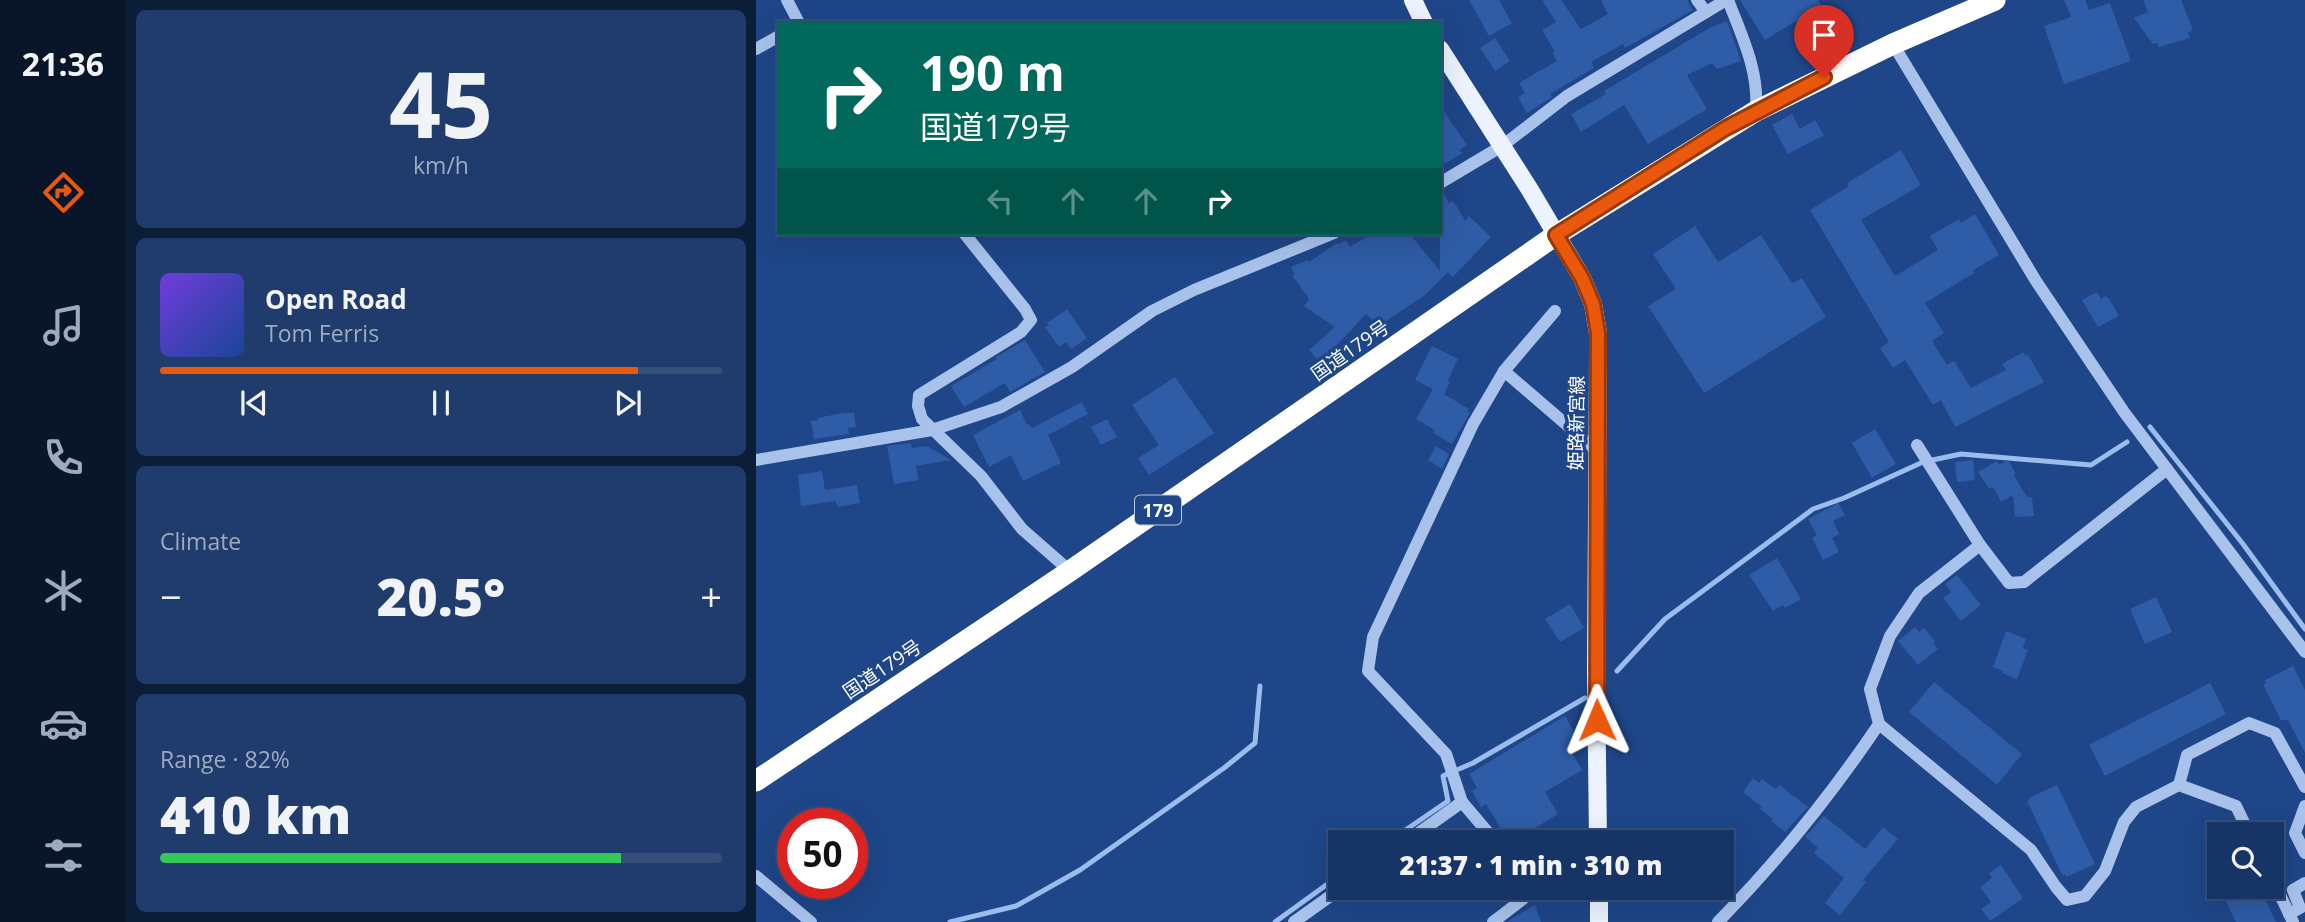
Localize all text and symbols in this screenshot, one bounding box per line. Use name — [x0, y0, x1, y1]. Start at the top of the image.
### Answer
pin — [1794, 5, 1854, 77]
icon: arrive — [1805, 16, 1843, 54]
text: 190 m — [920, 39, 1065, 105]
text: 45 — [389, 41, 493, 165]
text: 21:36 — [22, 42, 104, 85]
icon: right — [805, 49, 896, 140]
text: 国道179号 — [920, 105, 1071, 148]
text: km/h — [413, 149, 469, 181]
icon: directions — [39, 168, 88, 217]
icon: left — [981, 182, 1019, 220]
icon: ahead — [1054, 182, 1092, 220]
icon: ahead — [1127, 182, 1165, 220]
icon: right — [1200, 182, 1238, 220]
text: Open Road — [265, 281, 407, 317]
icon: music — [39, 301, 88, 350]
street label: 国道179号 — [1306, 314, 1394, 386]
text: Tom Ferris — [265, 317, 379, 349]
street label: 姫路新宮線 — [1562, 375, 1590, 471]
icon: previous — [235, 384, 273, 422]
icon: pause — [422, 384, 460, 422]
icon: next — [609, 384, 647, 422]
icon: phone — [39, 433, 88, 482]
road number: 179 — [1135, 496, 1181, 524]
text: Climate — [160, 525, 241, 557]
text: 20.5° — [377, 560, 505, 631]
icon: climate — [39, 566, 88, 615]
text: − — [160, 570, 182, 622]
text: + — [700, 570, 722, 622]
street label: 国道179号 — [838, 633, 926, 705]
position arrow — [1560, 683, 1634, 757]
icon: car — [39, 699, 88, 748]
text: Range · 82% — [160, 743, 290, 775]
text: 410 km — [160, 778, 351, 849]
speed limit sign: 50 — [777, 808, 868, 899]
map controls — [2207, 822, 2284, 899]
button: search — [2207, 822, 2284, 899]
icon: filters — [39, 831, 88, 880]
text: 21:37 · 1 min · 310 m — [1400, 847, 1662, 883]

